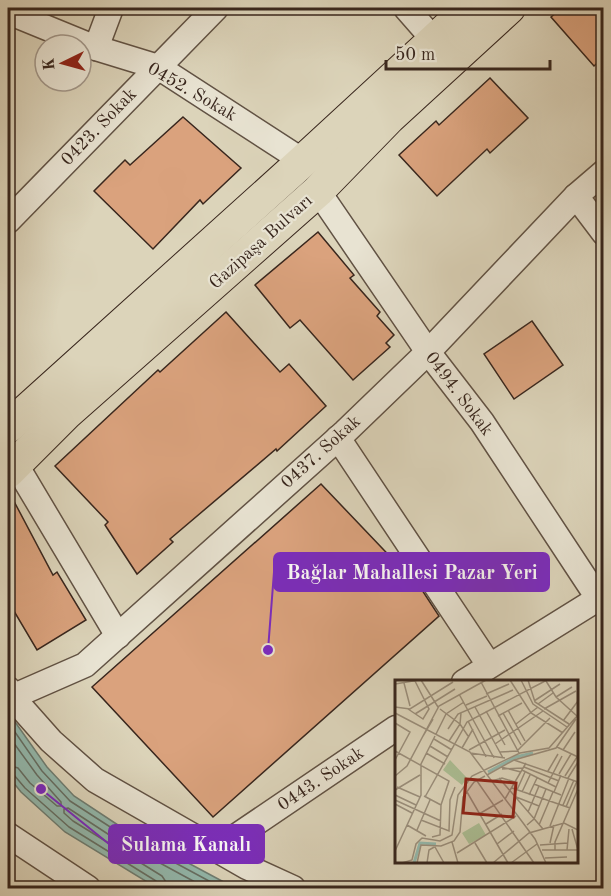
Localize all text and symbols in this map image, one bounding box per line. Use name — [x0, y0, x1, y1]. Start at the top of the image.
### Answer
north arrow — [33, 33, 93, 93]
scale bar — [386, 33, 550, 71]
text: 50 m — [395, 46, 435, 64]
text: K — [42, 57, 59, 71]
street label: 0452. Sokak — [144, 59, 240, 125]
street label: 0423. Sokak — [58, 85, 140, 169]
street label: Gazipaşa Bulvarı — [206, 191, 316, 293]
street label: 0494. Sokak — [422, 349, 496, 439]
street label: 0437. Sokak — [278, 412, 364, 492]
callout: Bağlar Mahallesi Pazar Yeri — [274, 553, 549, 591]
text: Bağlar Mahallesi Pazar Yeri — [286, 564, 538, 584]
inset map — [395, 680, 578, 863]
street label: 0443. Sokak — [275, 744, 367, 814]
callout: Sulama Kanalı — [109, 825, 264, 863]
text: Sulama Kanalı — [121, 836, 251, 856]

